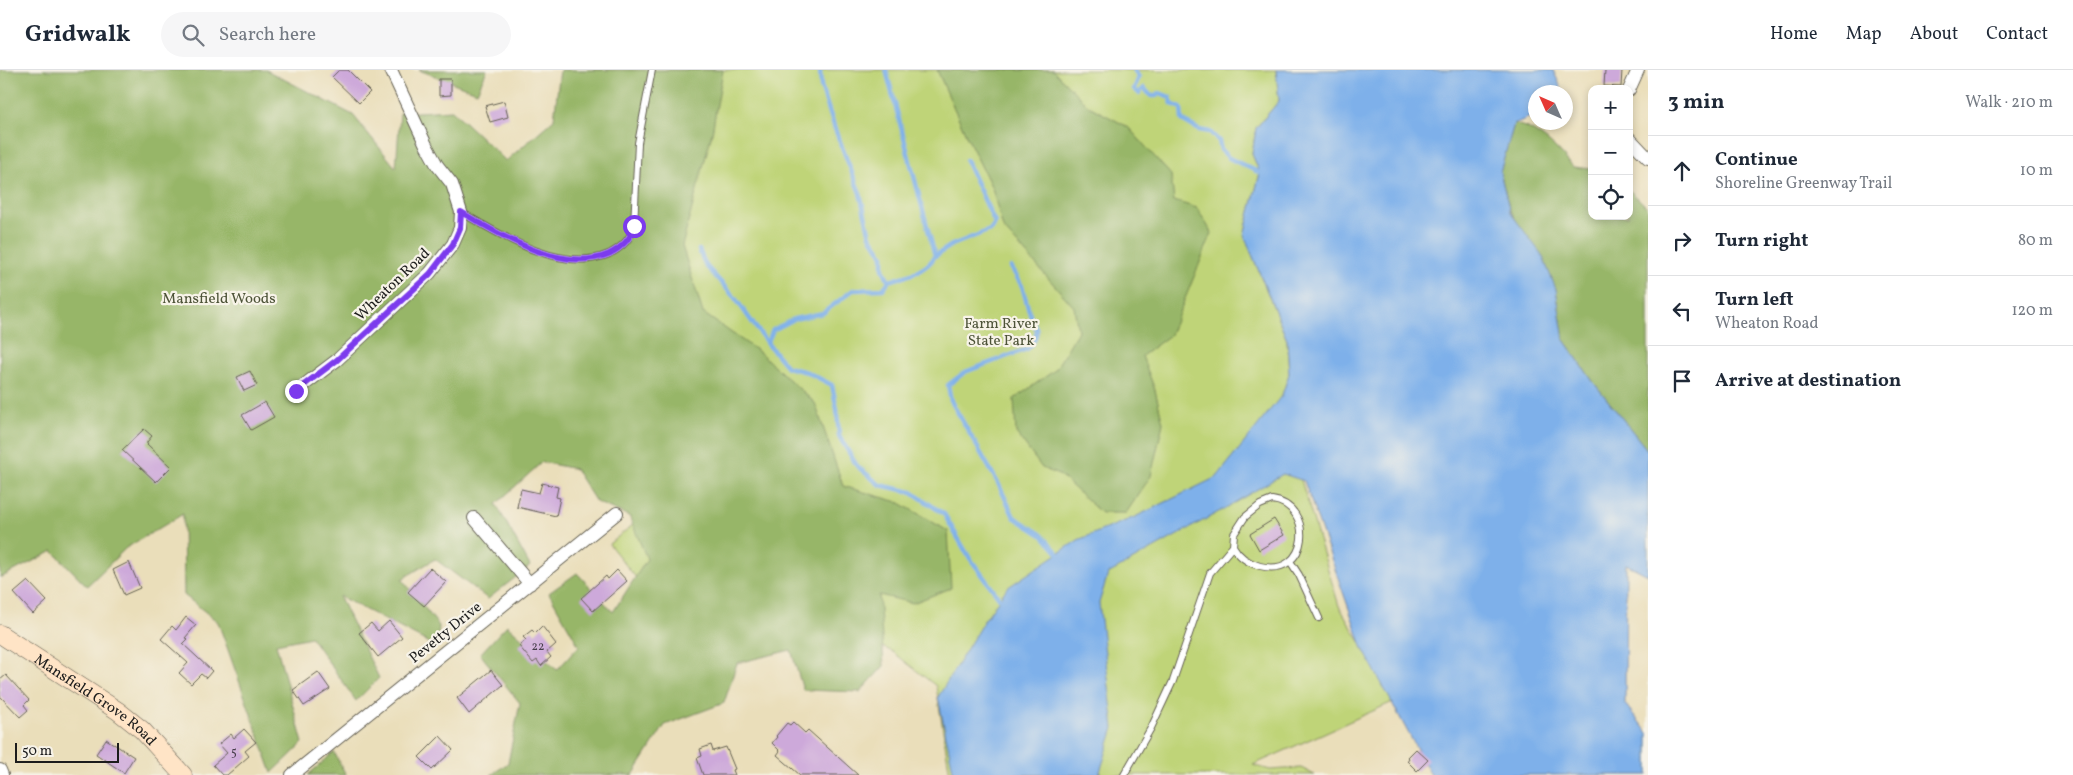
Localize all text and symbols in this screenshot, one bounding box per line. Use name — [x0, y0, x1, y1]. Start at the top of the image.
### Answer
search box — [161, 12, 511, 57]
text: Gridwalk — [25, 18, 131, 52]
icon: search — [179, 21, 207, 49]
text: Search here — [219, 22, 316, 48]
text: Home — [1770, 22, 1818, 47]
text: Map — [1846, 22, 1882, 47]
text: About — [1910, 22, 1958, 47]
text: Contact — [1986, 22, 2048, 47]
north arrow — [1528, 85, 1573, 130]
map controls — [1588, 85, 1633, 220]
button: + — [1588, 85, 1633, 130]
text: 3 min — [1668, 88, 1724, 117]
text: Walk · 210 m — [1965, 92, 2053, 114]
button: − — [1588, 130, 1633, 175]
text: Continue — [1715, 147, 1798, 173]
icon: ahead — [1668, 157, 1696, 185]
text: 10 m — [2020, 160, 2053, 182]
text: Shoreline Greenway Trail — [1715, 173, 1892, 195]
button: locate — [1588, 175, 1633, 220]
route start — [623, 215, 646, 238]
icon: right — [1668, 227, 1696, 255]
text: Turn right — [1715, 228, 1808, 254]
text: 80 m — [2018, 230, 2053, 252]
street label: Wheaton Road — [351, 244, 435, 326]
text: Turn left — [1715, 287, 1794, 313]
park label: Mansfield Woods — [162, 289, 276, 310]
icon: left — [1668, 297, 1696, 325]
text: 120 m — [2011, 300, 2053, 322]
text: Wheaton Road — [1715, 313, 1819, 335]
park label: Farm River State Park — [964, 314, 1038, 352]
icon: arrive — [1668, 367, 1696, 395]
text: Arrive at destination — [1715, 368, 1901, 394]
route end — [285, 380, 308, 403]
street label: Pevetty Drive — [405, 597, 487, 669]
house number: 22 — [532, 639, 544, 655]
street label: Mansfield Grove Road — [29, 650, 161, 751]
scale bar — [15, 740, 119, 763]
text: 50 m — [22, 742, 52, 761]
house number: 5 — [231, 745, 237, 761]

